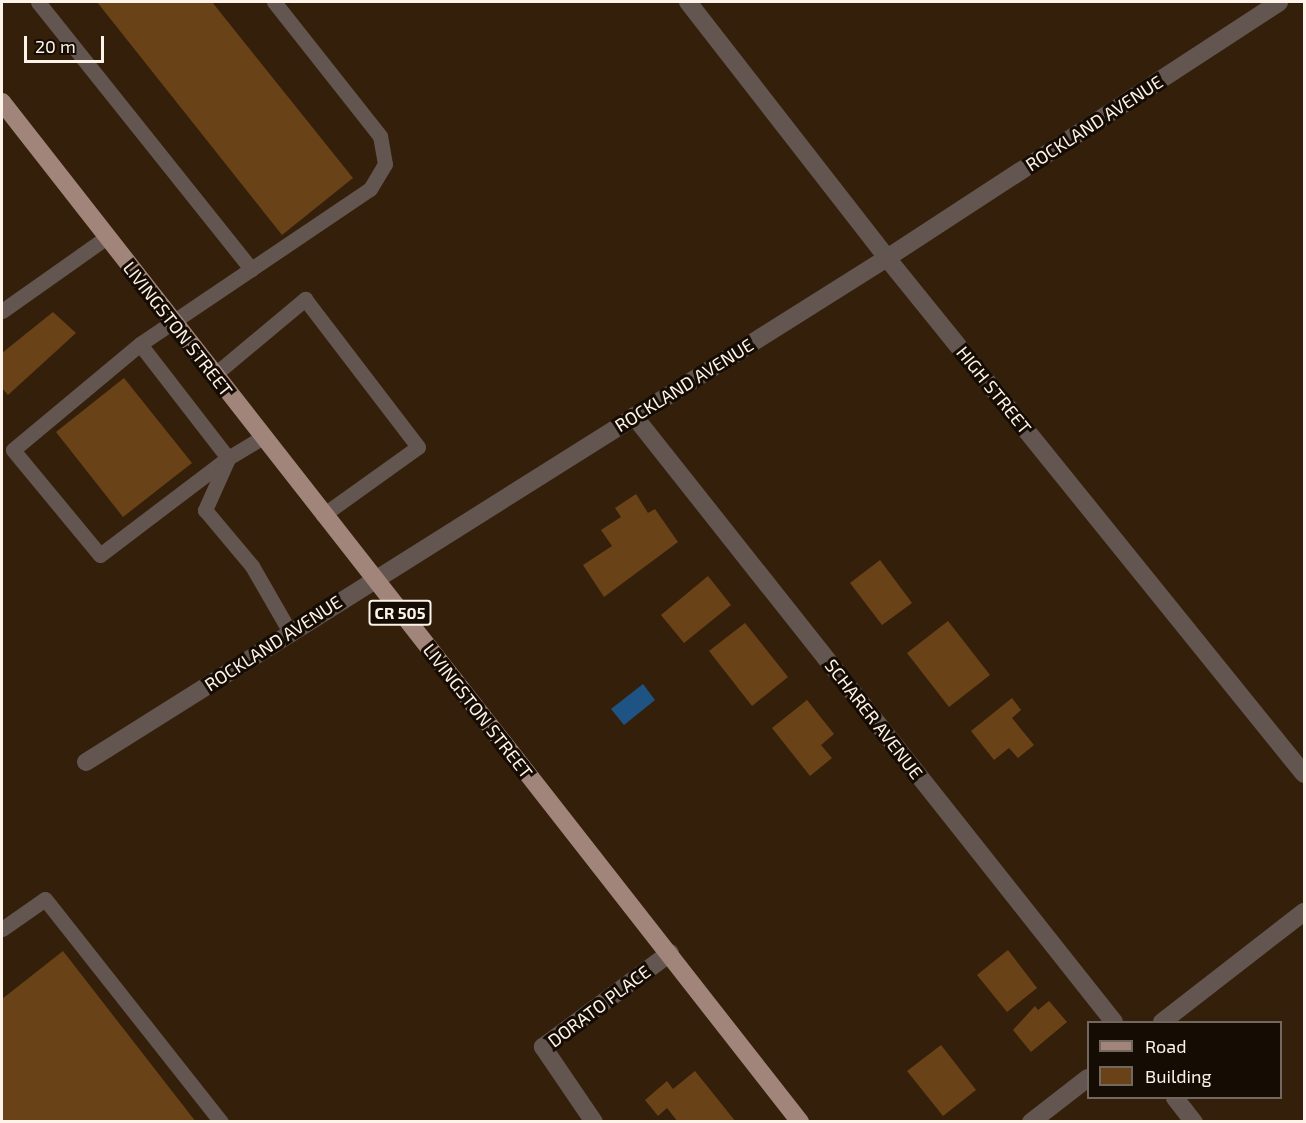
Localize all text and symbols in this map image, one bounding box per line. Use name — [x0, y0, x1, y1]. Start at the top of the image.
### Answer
scale bar — [27, 24, 106, 62]
text: 20 m — [35, 35, 76, 57]
street label: ROCKLAND AVENUE — [1021, 70, 1167, 176]
street label: LIVINGSTON STREET — [119, 257, 237, 401]
street label: ROCKLAND AVENUE — [611, 334, 757, 436]
street label: HIGH STREET — [952, 342, 1036, 438]
street label: ROCKLAND AVENUE — [200, 590, 346, 696]
road number: CR 505 — [368, 600, 432, 626]
street label: LIVINGSTON STREET — [419, 639, 537, 783]
street label: SCHARER AVENUE — [820, 655, 928, 783]
street label: DORATO PLACE — [543, 960, 655, 1052]
legend — [1087, 1021, 1282, 1099]
text: Road — [1145, 1035, 1186, 1057]
text: Building — [1145, 1065, 1212, 1087]

